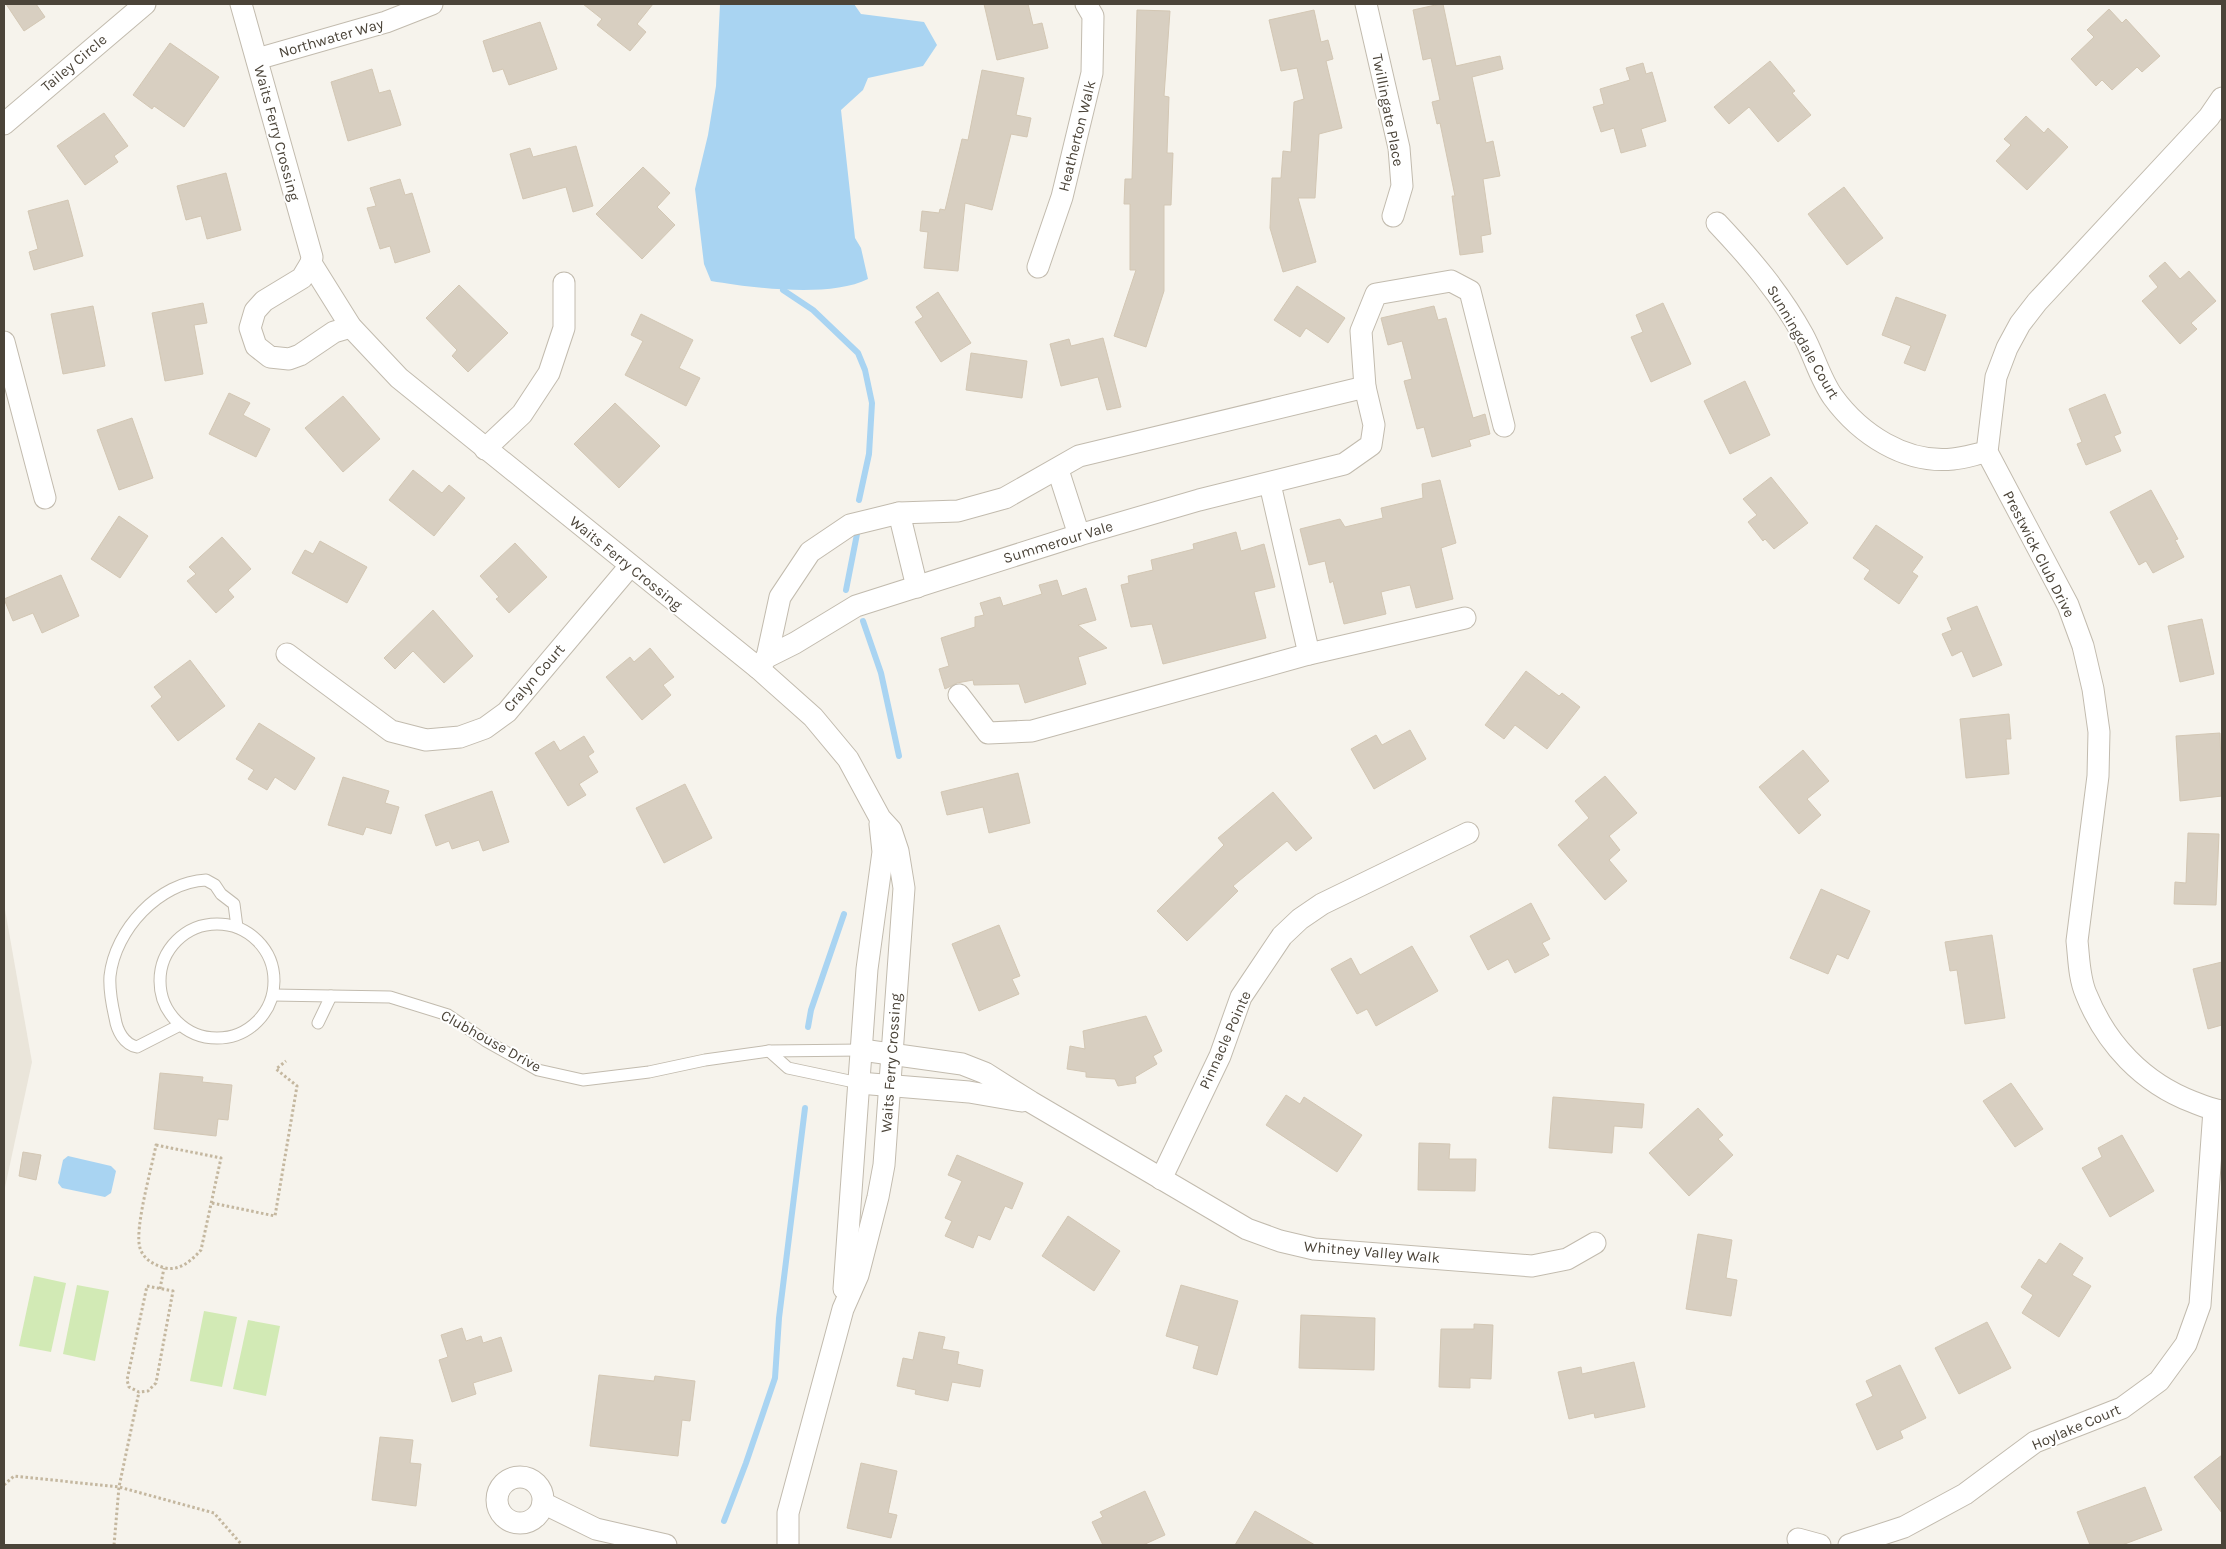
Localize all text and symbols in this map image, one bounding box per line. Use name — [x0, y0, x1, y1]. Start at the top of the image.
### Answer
street label: Northwater Way — [277, 14, 385, 62]
street label: Tailey Circle — [38, 30, 110, 96]
street label: Twillingate Place — [1368, 52, 1408, 168]
street label: Waits Ferry Crossing — [250, 63, 304, 203]
street label: Heatherton Walk — [1054, 78, 1100, 194]
street label: Sunningdale Court — [1763, 282, 1843, 402]
street label: Prestwick Club Drive — [1999, 488, 2079, 620]
street label: Waits Ferry Crossing — [566, 512, 686, 614]
street label: Summerour Vale — [1001, 517, 1115, 567]
street label: Cralyn Court — [500, 640, 569, 716]
street label: Pinnacle Pointe — [1195, 988, 1255, 1092]
street label: Waits Ferry Crossing — [877, 992, 905, 1133]
street label: Clubhouse Drive — [438, 1006, 544, 1076]
street label: Whitney Valley Walk — [1303, 1237, 1441, 1267]
street label: Hoylake Court — [2029, 1400, 2124, 1454]

